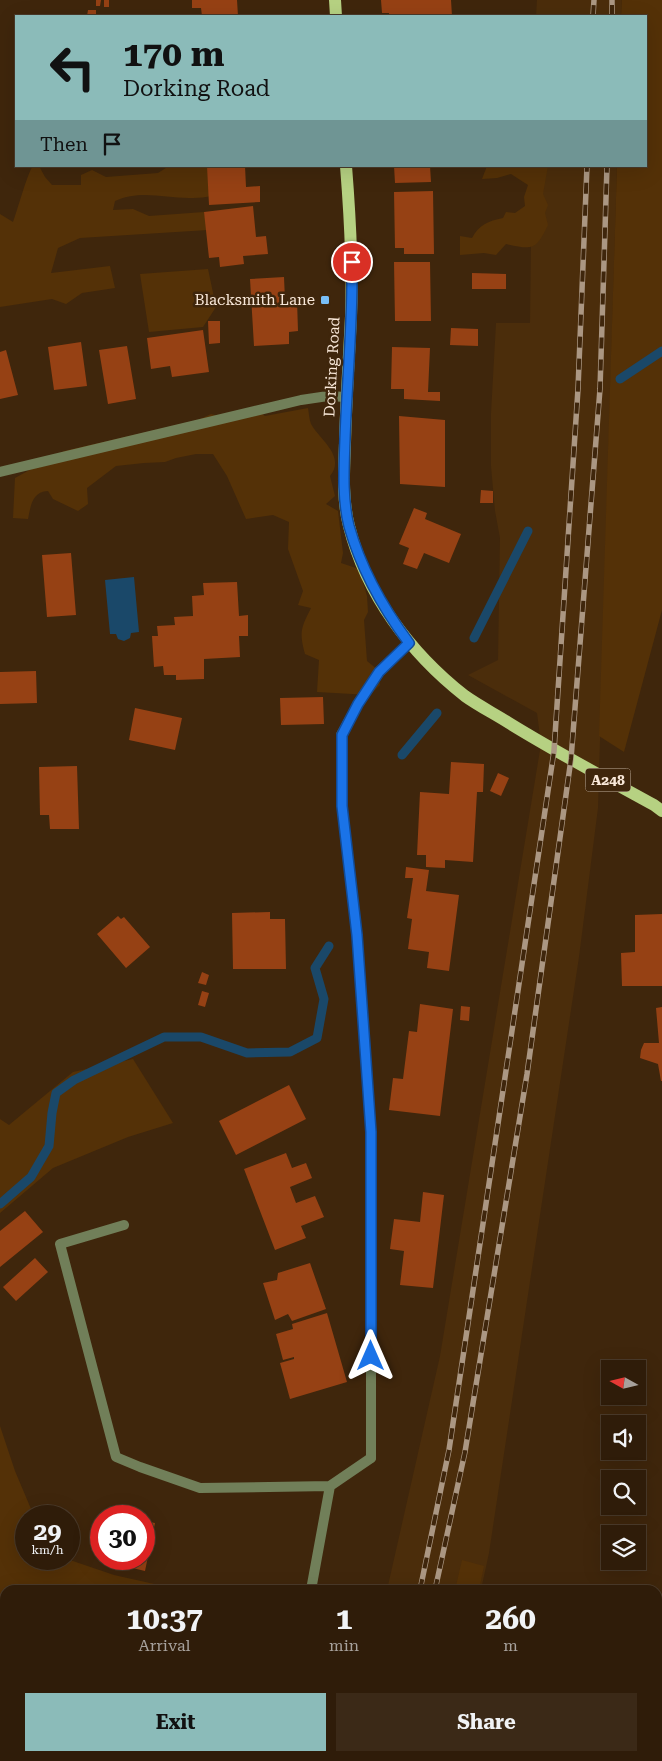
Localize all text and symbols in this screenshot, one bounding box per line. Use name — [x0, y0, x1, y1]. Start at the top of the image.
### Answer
text: 170 m — [123, 34, 224, 75]
icon: left — [40, 35, 105, 100]
text: Dorking Road — [123, 76, 270, 101]
icon: arrive — [98, 130, 126, 158]
text: Then — [40, 133, 88, 156]
pin — [331, 241, 373, 283]
icon: arrive — [338, 248, 366, 276]
place label: Blacksmith Lane — [194, 291, 315, 309]
marker: Blacksmith Lane — [319, 294, 331, 306]
street label: Dorking Road — [320, 316, 344, 417]
road number: A248 — [586, 768, 630, 792]
position arrow — [344, 1329, 396, 1381]
north arrow — [601, 1360, 646, 1405]
map controls — [601, 1360, 646, 1570]
button: sound — [601, 1415, 646, 1460]
button: search — [601, 1470, 646, 1515]
speed limit sign: 30 — [90, 1505, 155, 1570]
text: 29 — [33, 1517, 62, 1546]
button: layers — [601, 1525, 646, 1570]
text: km/h — [31, 1543, 64, 1557]
text: 10:37 — [126, 1601, 203, 1636]
text: 1 — [336, 1601, 352, 1636]
text: 260 — [485, 1601, 536, 1636]
text: Arrival — [139, 1636, 191, 1655]
text: min — [329, 1636, 359, 1655]
text: m — [503, 1636, 518, 1655]
button: Exit — [25, 1693, 326, 1751]
button: Share — [336, 1693, 637, 1751]

